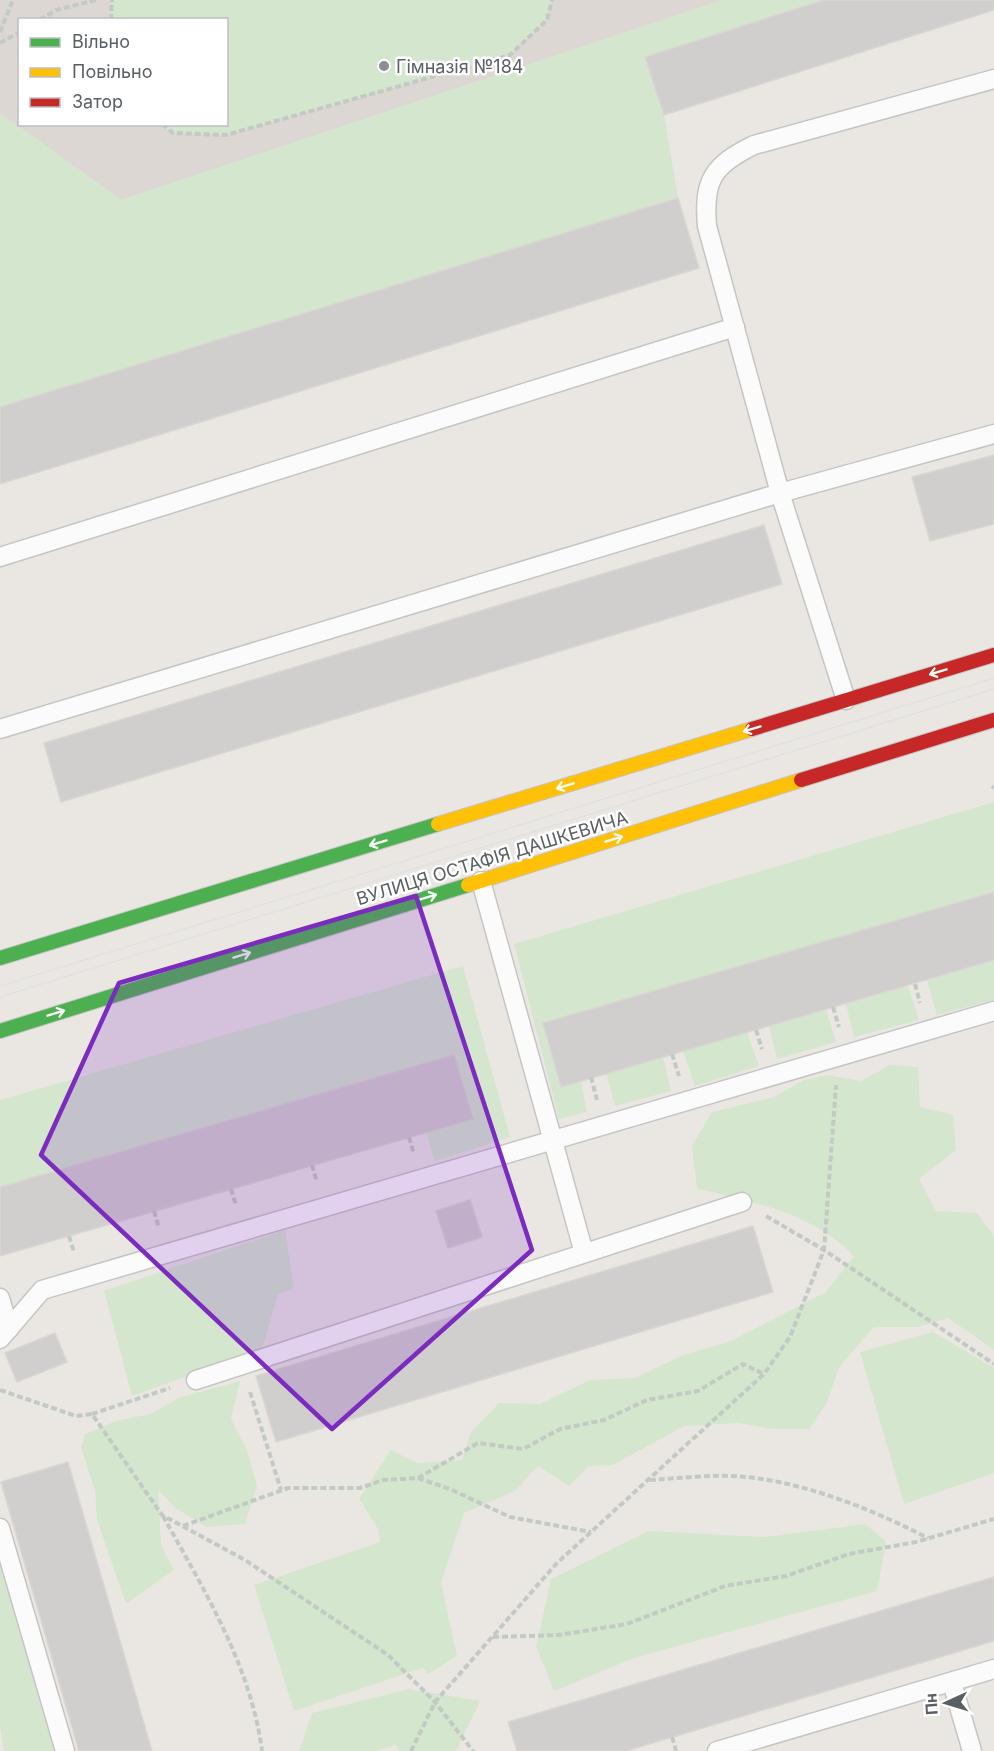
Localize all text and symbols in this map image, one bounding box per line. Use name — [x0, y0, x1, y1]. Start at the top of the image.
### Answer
legend — [18, 18, 228, 126]
text: Вільно — [72, 31, 130, 52]
place label: Гімназія №184 — [396, 56, 523, 77]
marker: Гімназія №184 — [377, 59, 391, 73]
text: Повільно — [72, 61, 153, 82]
text: Затор — [72, 91, 123, 112]
one-way arrow — [929, 667, 948, 678]
one-way arrow — [742, 724, 761, 735]
one-way arrow — [556, 781, 575, 792]
street label: ВУЛИЦЯ ОСТАФІЯ ДАШКЕВИЧА — [354, 807, 630, 909]
one-way arrow — [604, 833, 623, 844]
one-way arrow — [369, 838, 388, 849]
one-way arrow — [418, 891, 437, 902]
one-way arrow — [232, 949, 251, 960]
one-way arrow — [46, 1007, 65, 1018]
north arrow — [916, 1673, 976, 1733]
text: Пн — [920, 1692, 942, 1716]

